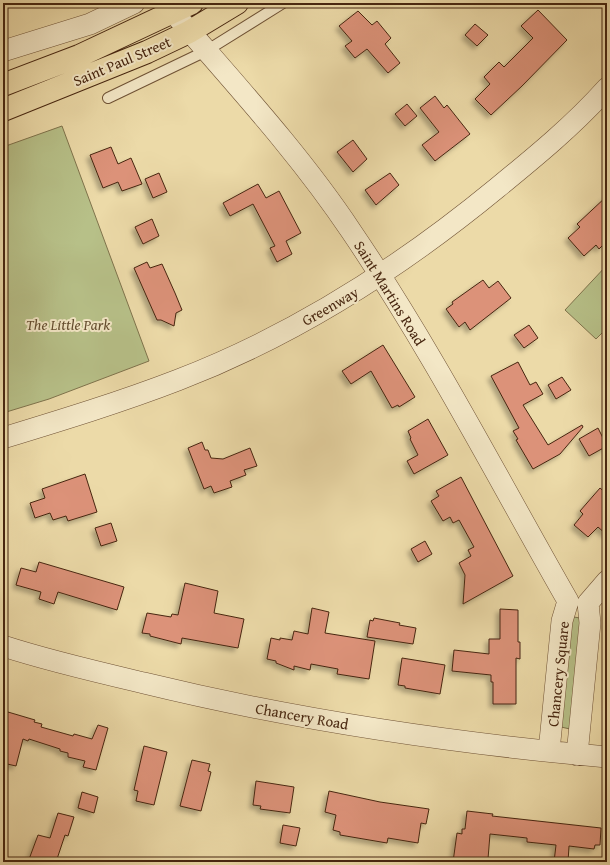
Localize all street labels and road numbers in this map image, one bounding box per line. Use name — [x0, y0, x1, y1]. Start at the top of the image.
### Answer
street label: Saint Paul Street — [70, 31, 175, 91]
street label: Saint Martins Road — [349, 237, 431, 349]
street label: Greenway — [298, 281, 363, 331]
street label: Chancery Square — [542, 620, 574, 728]
street label: Chancery Road — [254, 697, 350, 735]

